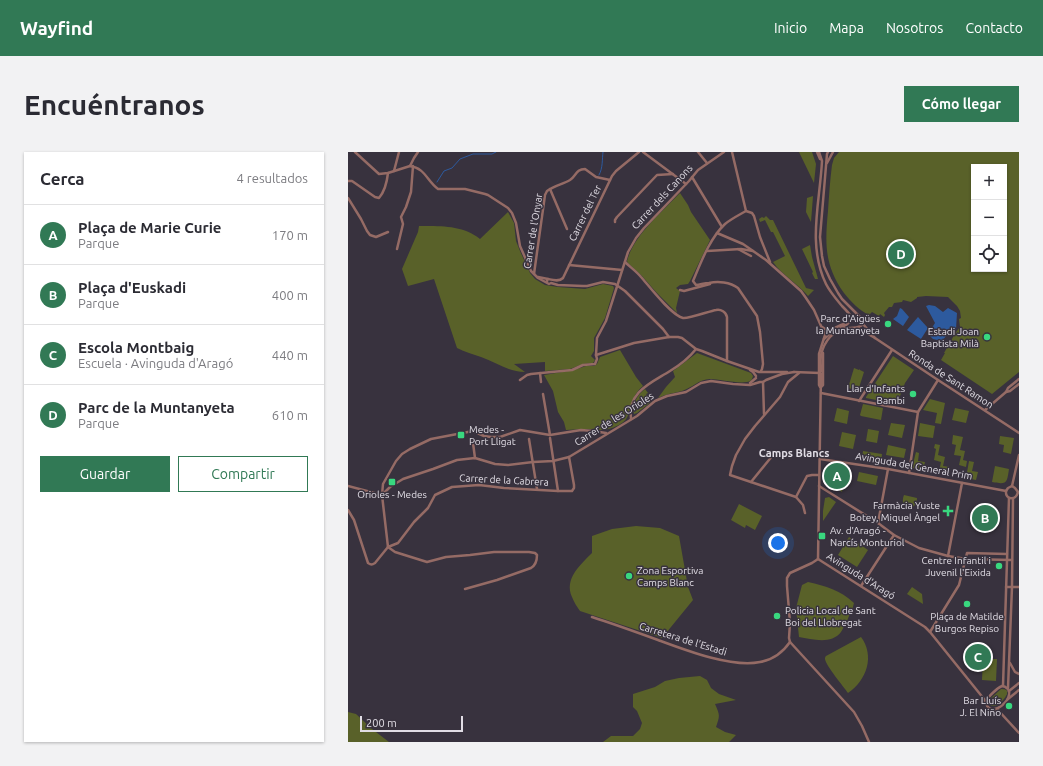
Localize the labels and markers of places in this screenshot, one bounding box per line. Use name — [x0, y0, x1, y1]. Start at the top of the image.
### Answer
pin: D — [888, 239, 914, 269]
place label: Parc d'Aigües la Muntanyeta — [816, 313, 880, 336]
marker: Parc d'Aigües la Muntanyeta — [883, 319, 893, 329]
place label: Estadi Joan Baptista Milà — [921, 326, 979, 349]
marker: Estadi Joan Baptista Milà — [982, 332, 992, 342]
place label: Llar d'Infants Bambi — [847, 383, 905, 406]
marker: Llar d'Infants Bambi — [908, 389, 918, 399]
place label: Medes - Port Lligat — [469, 424, 516, 447]
marker: Medes - Port Lligat — [456, 430, 466, 440]
pin: A — [824, 461, 850, 491]
marker: Orioles - Medes — [387, 477, 397, 487]
place label: Orioles - Medes — [357, 489, 427, 500]
place label: Farmàcia Yuste Botey, Miquel Àngel — [850, 500, 940, 523]
pin: B — [972, 503, 998, 533]
marker: Farmàcia Yuste Botey, Miquel Àngel — [943, 506, 953, 516]
place label: Av. d'Aragó - Narcís Monturiol — [830, 525, 905, 548]
marker: Av. d'Aragó - Narcís Monturiol — [817, 531, 827, 541]
place label: Centre Infantil i Juvenil l'Eixida — [922, 555, 991, 578]
marker: Centre Infantil i Juvenil l'Eixida — [994, 561, 1004, 571]
place label: Zona Esportiva Camps Blanc — [637, 565, 703, 588]
marker: Zona Esportiva Camps Blanc — [624, 571, 634, 581]
marker: Plaça de Matilde Burgos Repiso — [962, 599, 972, 609]
place label: Policia Local de Sant Boi del Llobregat — [785, 605, 876, 628]
marker: Policia Local de Sant Boi del Llobregat — [772, 611, 782, 621]
place label: Plaça de Matilde Burgos Repiso — [930, 611, 1004, 634]
pin: C — [965, 642, 991, 672]
place label: Bar Lluís J. El Niño — [960, 695, 1001, 718]
marker: Bar Lluís J. El Niño — [1004, 701, 1014, 711]

